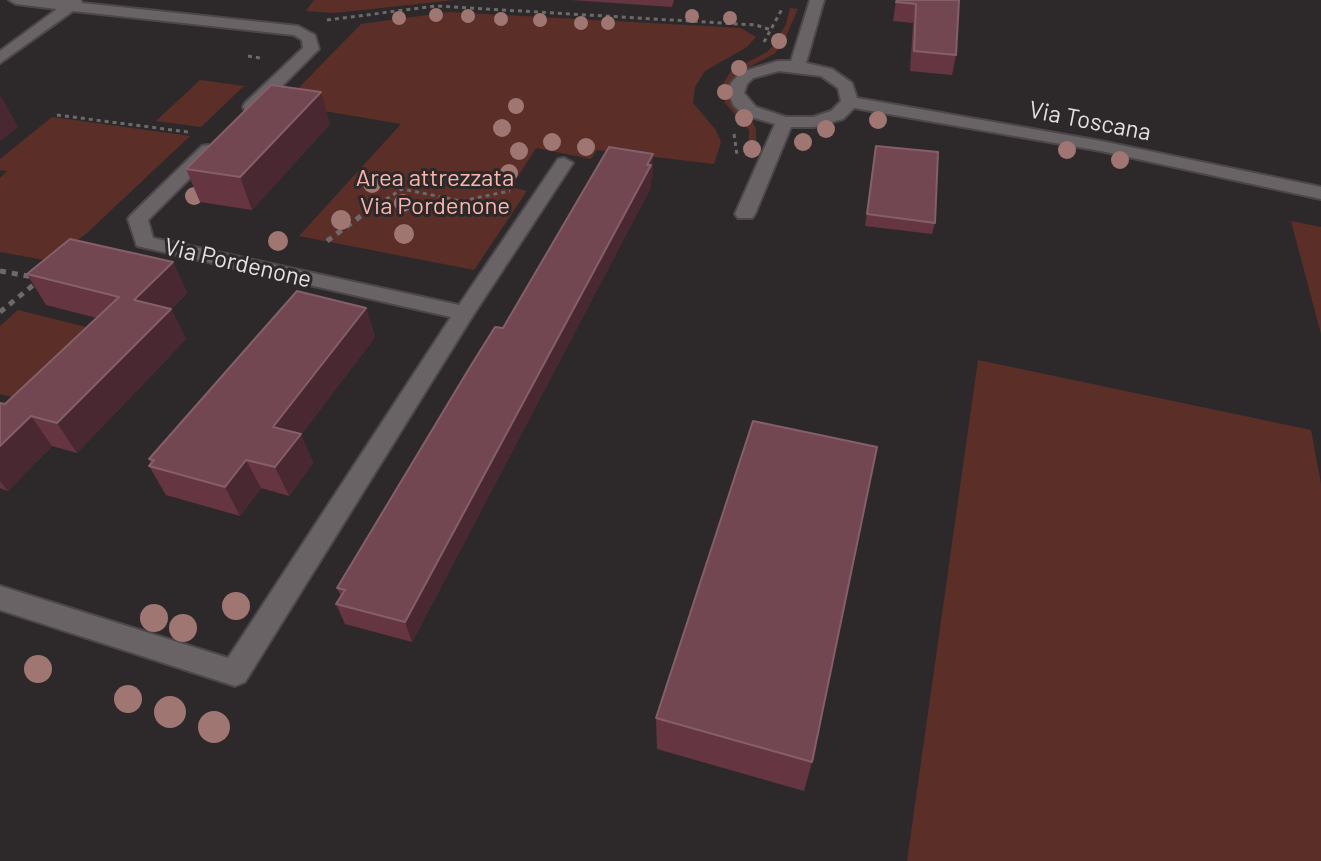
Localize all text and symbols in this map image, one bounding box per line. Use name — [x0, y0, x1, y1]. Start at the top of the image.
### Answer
street label: Via Toscana — [1026, 95, 1154, 147]
park label: Area attrezzata Via Pordenone — [356, 164, 514, 220]
street label: Via Pordenone — [162, 232, 314, 294]

